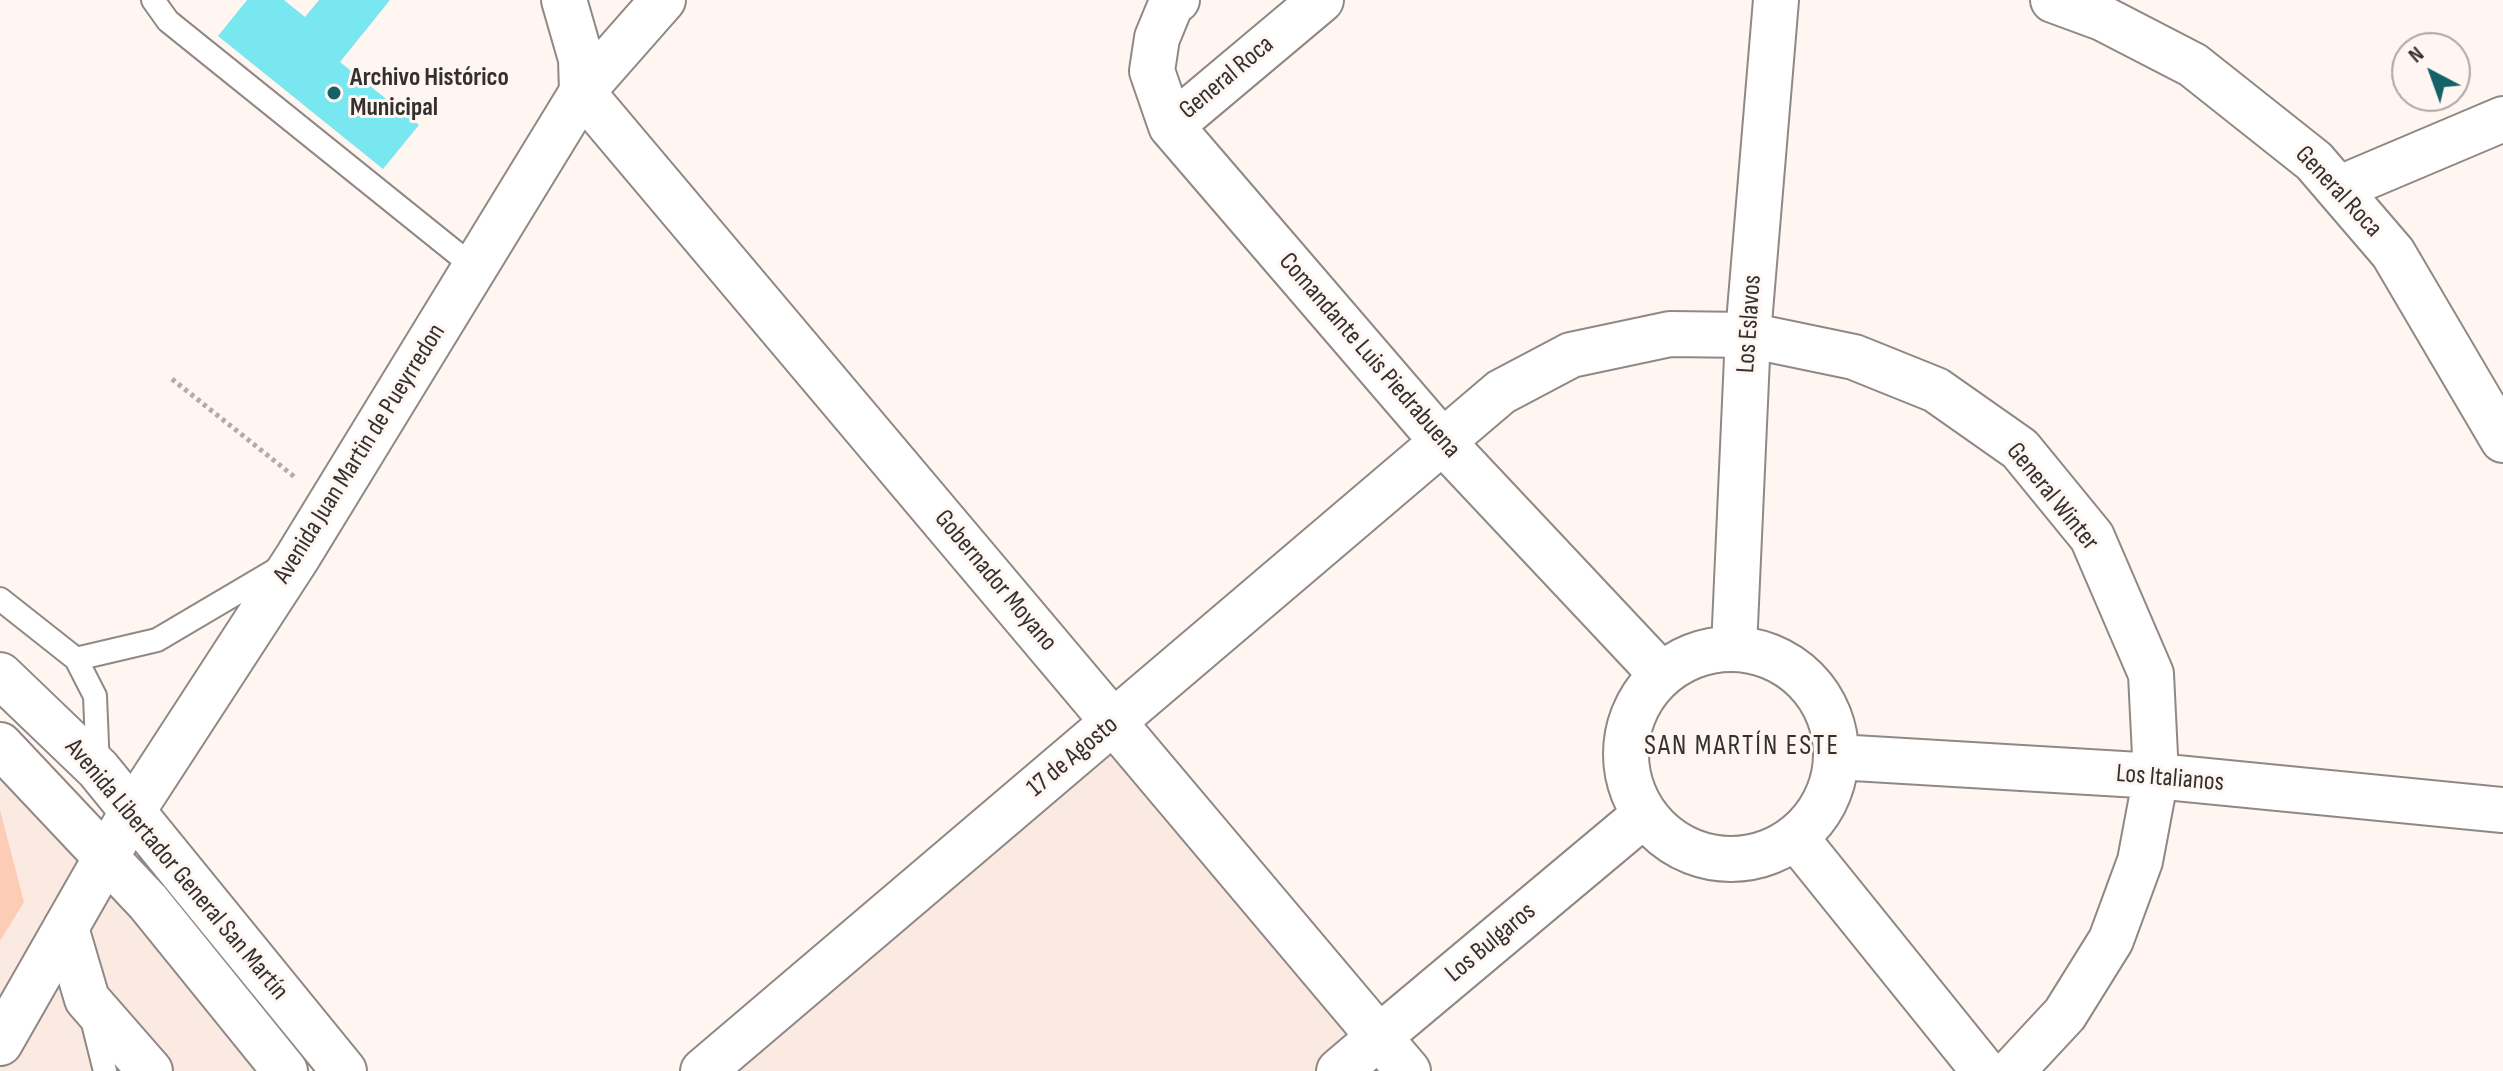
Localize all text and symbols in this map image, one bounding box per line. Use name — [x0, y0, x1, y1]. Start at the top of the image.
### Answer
street label: General Roca — [1173, 30, 1281, 126]
north arrow — [2391, 32, 2471, 112]
text: N — [2403, 41, 2430, 69]
place label: Archivo Histórico Municipal — [350, 62, 509, 124]
marker: Archivo Histórico Municipal — [325, 84, 343, 102]
street label: General Roca — [2288, 140, 2388, 244]
street label: Comandante Luis Piedrabuena — [1271, 247, 1467, 465]
street label: Los Eslavos — [1731, 274, 1769, 374]
street label: Avenida Juan Martin de Pueyrredon — [267, 318, 453, 590]
street label: General Winter — [1999, 437, 2105, 557]
street label: Gobernador Moyano — [927, 504, 1063, 658]
street label: 17 de Agosto — [1021, 710, 1125, 804]
district label: SAN MARTÍN ESTE — [1644, 730, 1840, 764]
street label: Avenida Libertador General San Martín — [58, 733, 294, 1007]
street label: Los Italianos — [2115, 759, 2225, 799]
street label: Los Bulgaros — [1440, 896, 1542, 990]

